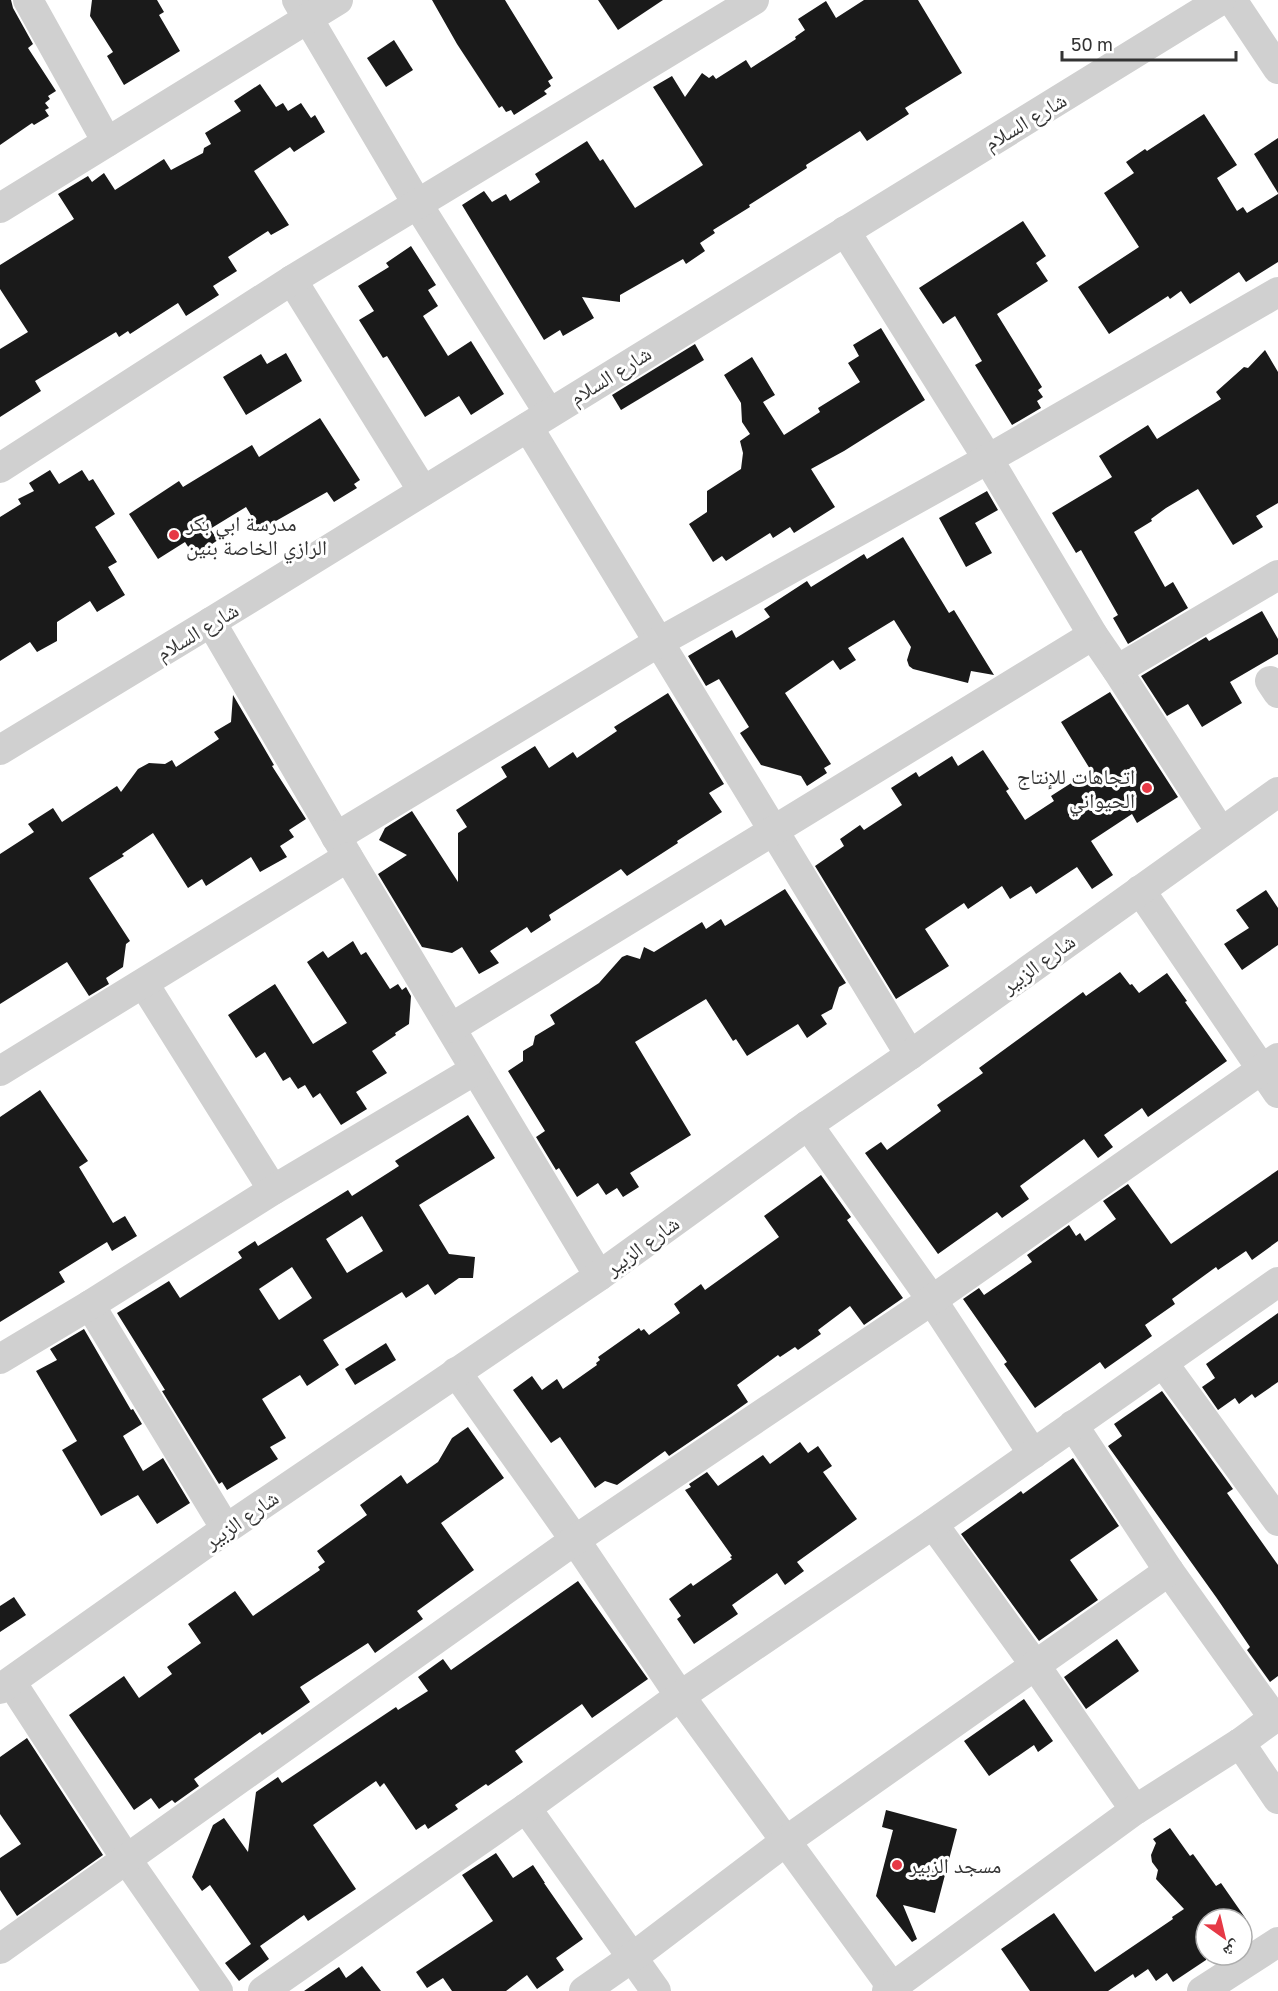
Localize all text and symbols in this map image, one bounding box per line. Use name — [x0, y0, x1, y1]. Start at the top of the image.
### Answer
scale bar — [1062, 24, 1236, 62]
text: 50 m — [1071, 33, 1113, 55]
street label: شارع السلام — [979, 86, 1072, 157]
street label: شارع السلام — [564, 340, 657, 412]
place label: مدرسة ابي بكر الرازي الخاصة بنين — [185, 510, 327, 564]
marker: مدرسة ابي بكر الرازي الخاصة بنين — [167, 528, 181, 542]
street label: شارع السلام — [151, 596, 244, 667]
place label: اتجاهات للإنتاج الحيواني — [1017, 763, 1135, 817]
marker: اتجاهات للإنتاج الحيواني — [1140, 781, 1154, 795]
street label: شارع الزبير — [995, 928, 1081, 1000]
street label: شارع الزبير — [599, 1210, 685, 1282]
street label: شارع الزبير — [198, 1484, 284, 1555]
place label: مسجد الزبير — [908, 1852, 1001, 1878]
marker: مسجد الزبير — [890, 1858, 904, 1872]
north arrow — [1194, 1907, 1254, 1967]
text: ش — [1220, 1936, 1245, 1962]

